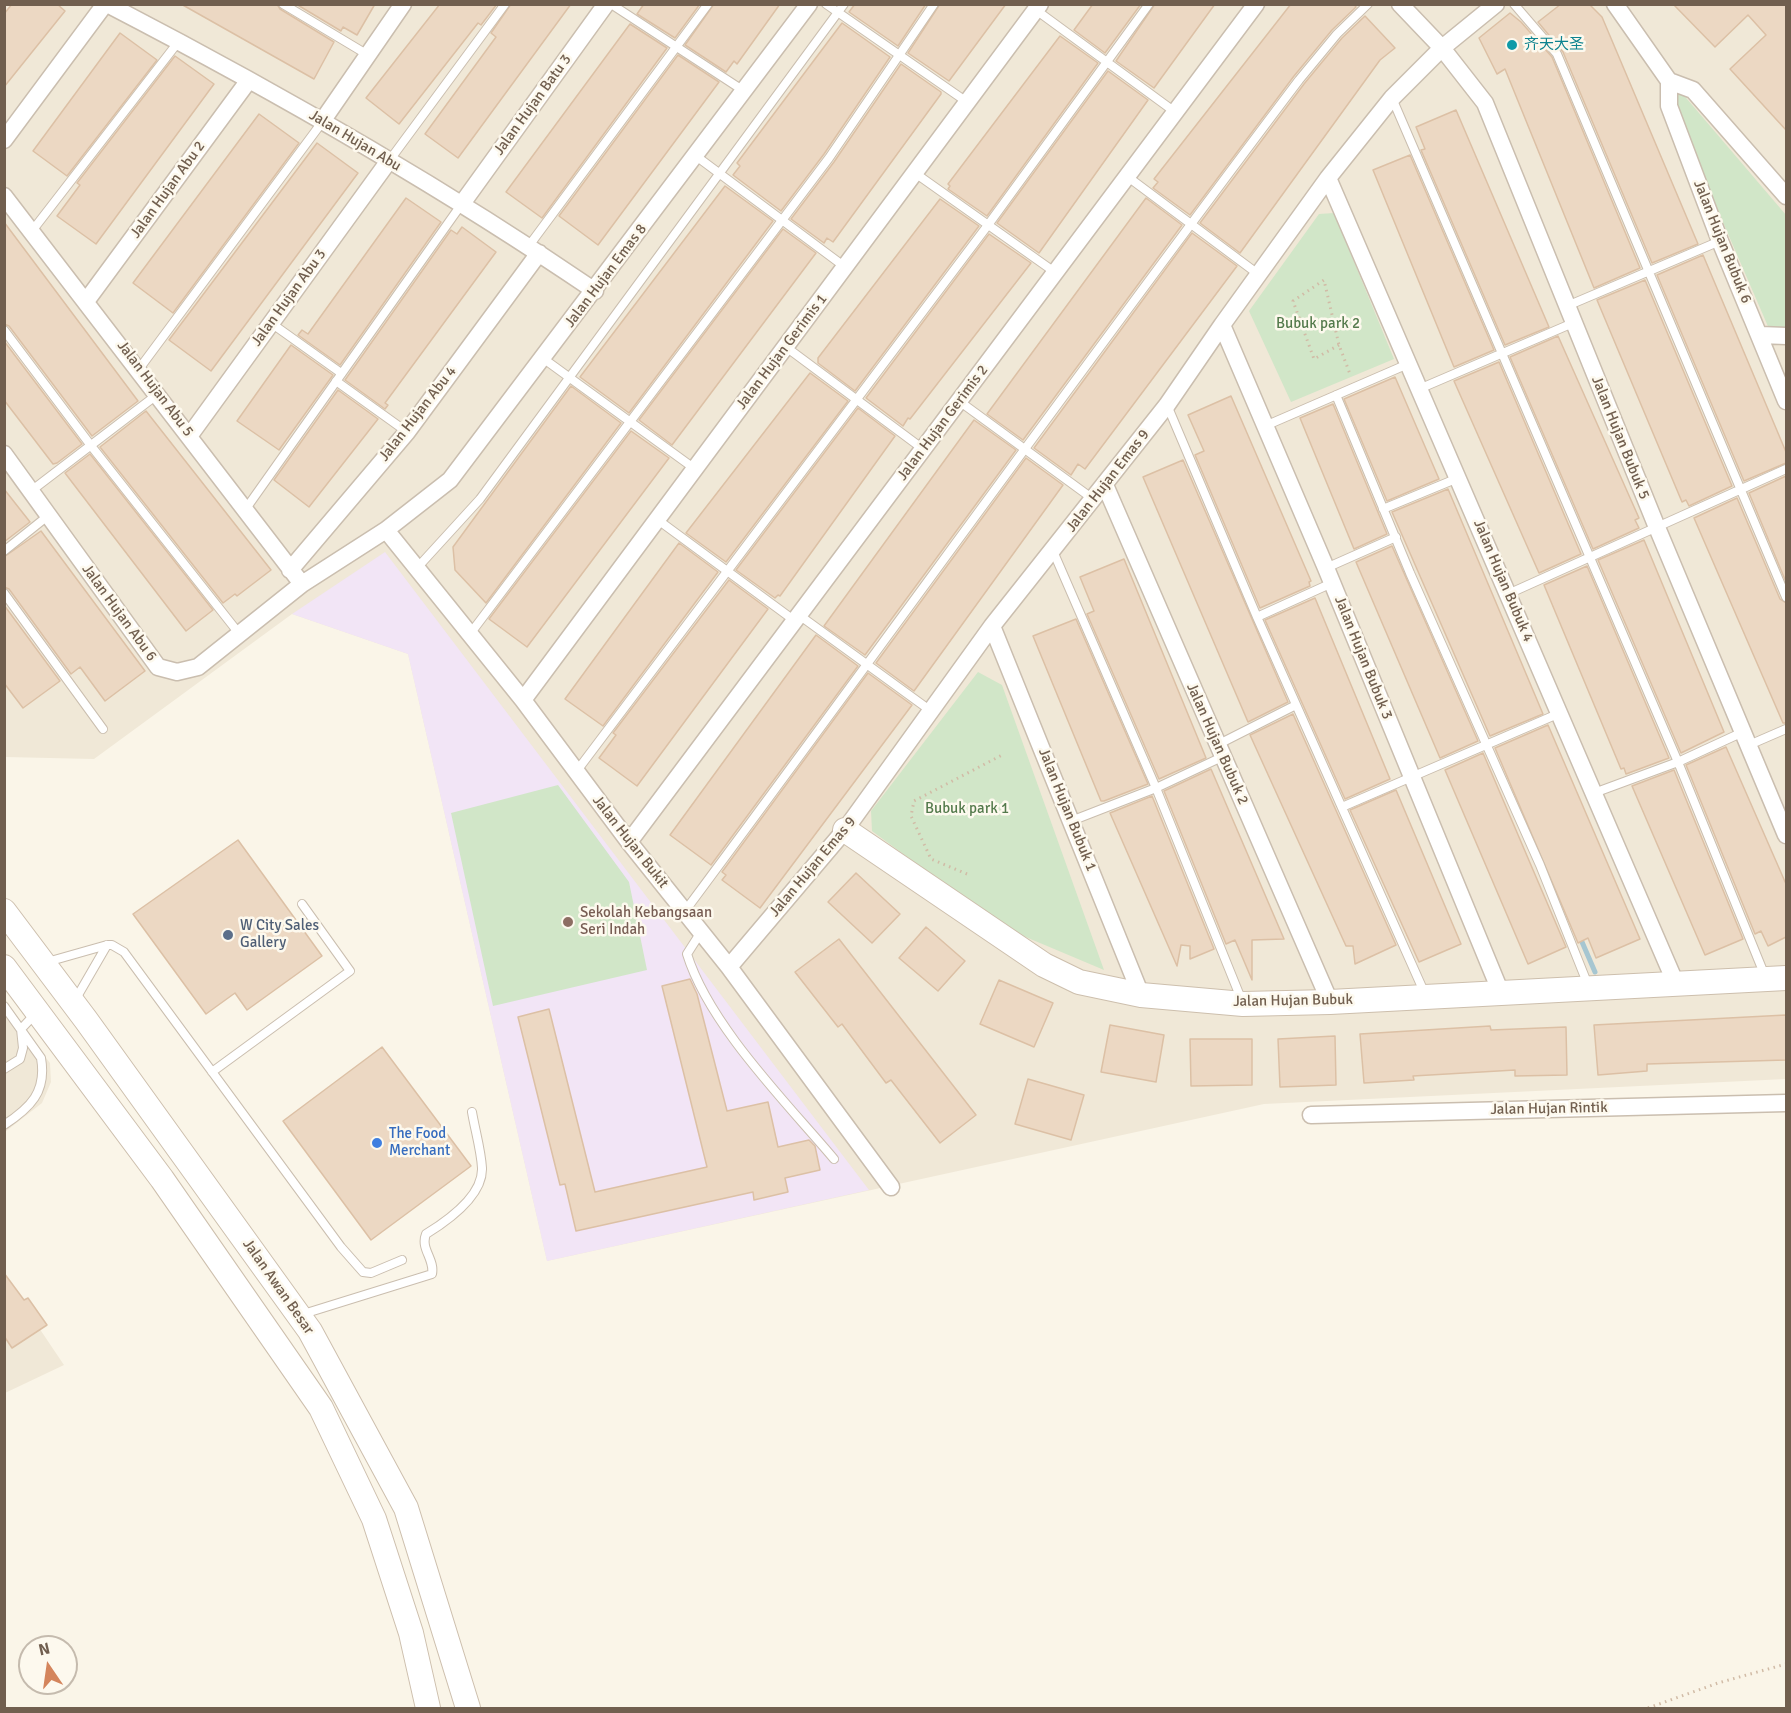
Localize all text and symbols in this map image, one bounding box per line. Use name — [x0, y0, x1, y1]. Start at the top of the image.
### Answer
place label: 齐天大圣 — [1524, 36, 1584, 54]
marker: 齐天大圣 — [1505, 38, 1519, 52]
street label: Jalan Hujan Batu 3 — [490, 51, 576, 159]
street label: Jalan Hujan Abu — [306, 106, 404, 176]
street label: Jalan Hujan Abu 2 — [127, 138, 209, 242]
street label: Jalan Hujan Bubuk 6 — [1689, 178, 1755, 306]
street label: Jalan Hujan Emas 8 — [561, 221, 651, 331]
street label: Jalan Hujan Abu 3 — [248, 246, 330, 350]
street label: Jalan Hujan Gerimis 1 — [733, 291, 831, 413]
park label: Bubuk park 2 — [1276, 315, 1360, 333]
street label: Jalan Hujan Abu 5 — [113, 337, 197, 441]
street label: Jalan Hujan Gerimis 2 — [894, 362, 992, 484]
street label: Jalan Hujan Abu 4 — [375, 363, 461, 465]
street label: Jalan Hujan Bubuk 5 — [1587, 374, 1653, 502]
street label: Jalan Hujan Emas 9 — [1062, 426, 1154, 536]
street label: Jalan Hujan Bubuk 4 — [1469, 517, 1537, 645]
street label: Jalan Hujan Abu 6 — [78, 561, 160, 665]
street label: Jalan Hujan Bubuk 3 — [1330, 594, 1396, 722]
street label: Jalan Hujan Bubuk 2 — [1182, 680, 1252, 808]
street label: Jalan Hujan Bubuk 1 — [1034, 746, 1100, 874]
street label: Jalan Hujan Bukit — [588, 792, 672, 892]
park label: Bubuk park 1 — [925, 800, 1009, 818]
street label: Jalan Hujan Emas 9 — [766, 813, 860, 921]
place label: Sekolah Kebangsaan Seri Indah — [580, 904, 712, 939]
marker: Sekolah Kebangsaan Seri Indah — [561, 915, 575, 929]
place label: W City Sales Gallery — [240, 917, 319, 952]
marker: W City Sales Gallery — [221, 928, 235, 942]
street label: Jalan Hujan Bubuk — [1233, 991, 1353, 1011]
street label: Jalan Hujan Rintik — [1490, 1099, 1608, 1119]
place label: The Food Merchant — [389, 1125, 450, 1160]
marker: The Food Merchant — [370, 1136, 384, 1150]
street label: Jalan Awan Besar — [238, 1236, 318, 1338]
north arrow — [18, 1635, 78, 1695]
text: N — [37, 1638, 52, 1660]

